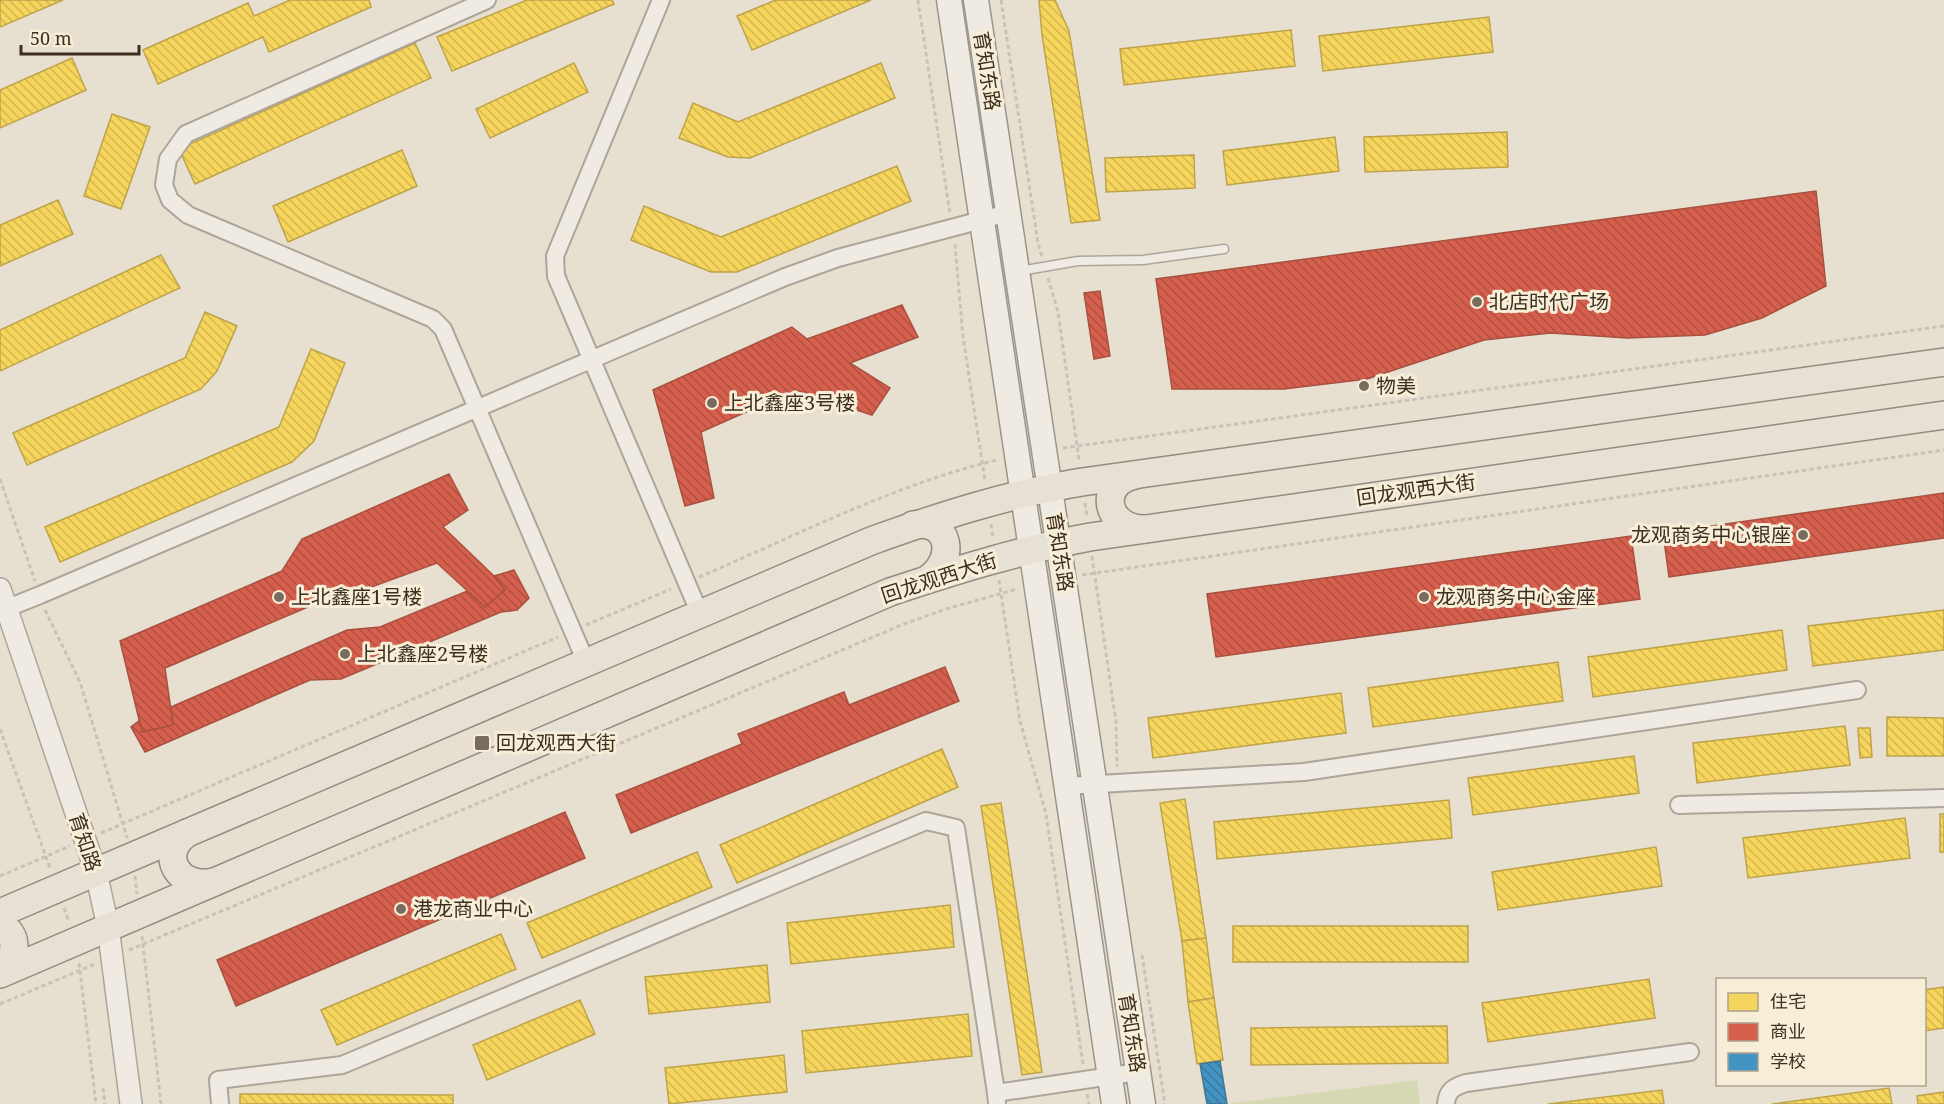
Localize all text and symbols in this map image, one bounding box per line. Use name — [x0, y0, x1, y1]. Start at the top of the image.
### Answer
scale bar — [21, 18, 140, 56]
text: 50 m — [30, 26, 72, 50]
street label: 育知东路 — [968, 29, 1007, 113]
place label: 北店时代广场 — [1489, 288, 1609, 315]
marker: 北店时代广场 — [1470, 295, 1484, 309]
place label: 物美 — [1376, 372, 1416, 399]
marker: 物美 — [1357, 379, 1371, 393]
place label: 上北鑫座3号楼 — [724, 389, 855, 416]
marker: 上北鑫座3号楼 — [705, 396, 719, 410]
street label: 回龙观西大街 — [1355, 468, 1477, 511]
street label: 育知东路 — [1041, 510, 1080, 594]
place label: 龙观商务中心银座 — [1631, 521, 1791, 548]
marker: 龙观商务中心银座 — [1796, 528, 1810, 542]
street label: 回龙观西大街 — [878, 546, 1000, 609]
place label: 上北鑫座1号楼 — [291, 583, 422, 610]
place label: 龙观商务中心金座 — [1436, 583, 1596, 610]
marker: 上北鑫座1号楼 — [272, 590, 286, 604]
marker: 龙观商务中心金座 — [1417, 590, 1431, 604]
place label: 上北鑫座2号楼 — [357, 640, 488, 667]
marker: 上北鑫座2号楼 — [338, 647, 352, 661]
place label: 回龙观西大街 — [496, 729, 616, 756]
marker: 回龙观西大街 — [473, 734, 491, 752]
street label: 育知路 — [63, 809, 108, 875]
place label: 港龙商业中心 — [413, 895, 533, 922]
marker: 港龙商业中心 — [394, 902, 408, 916]
legend — [1716, 978, 1926, 1086]
text: 住宅 — [1770, 989, 1806, 1013]
street label: 育知东路 — [1113, 991, 1152, 1075]
text: 商业 — [1770, 1019, 1806, 1043]
text: 学校 — [1770, 1049, 1806, 1073]

